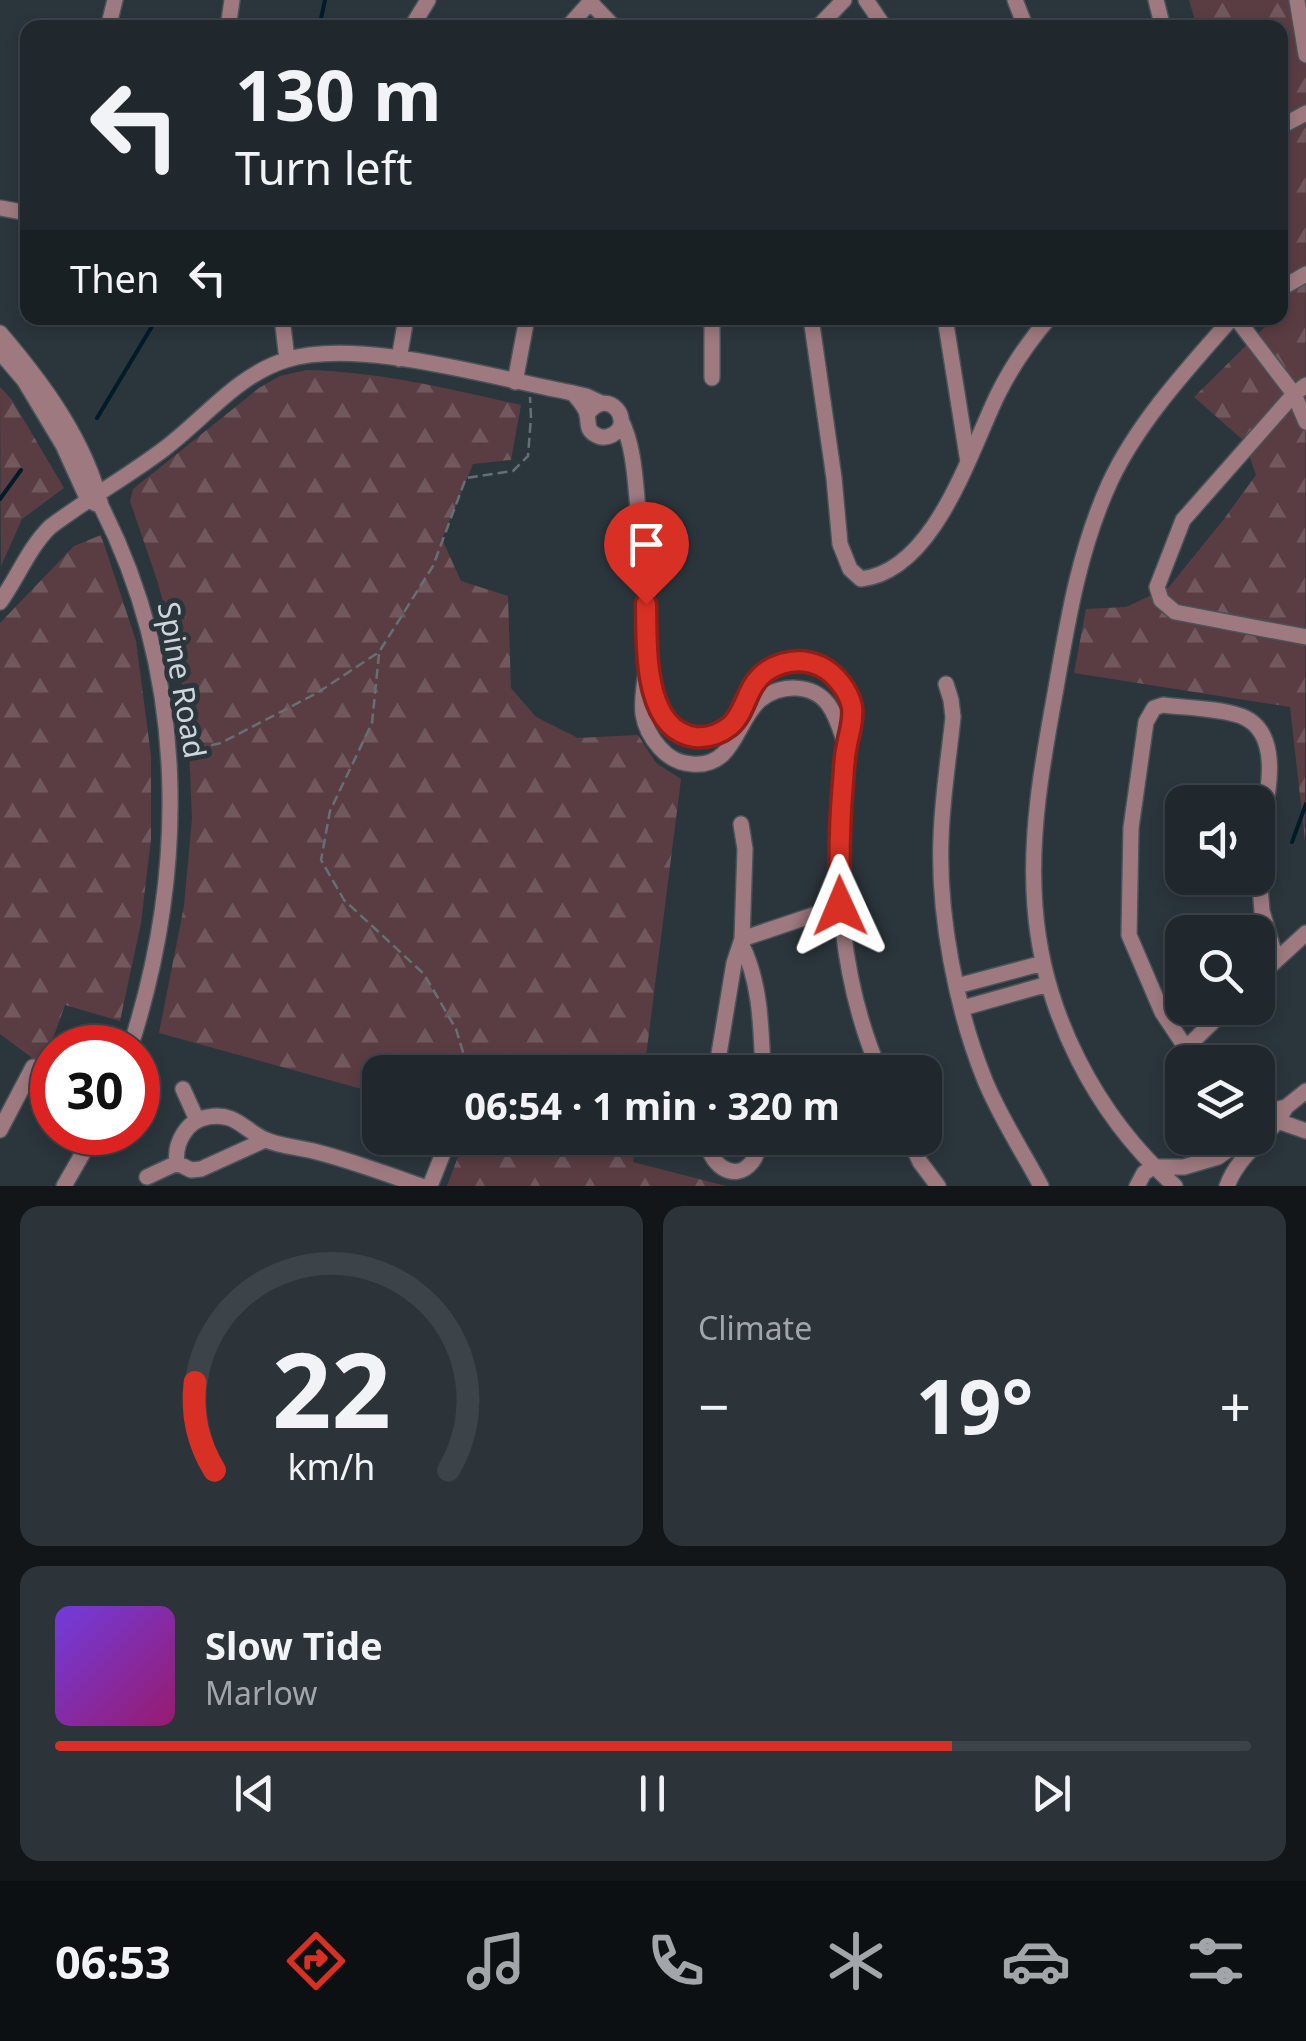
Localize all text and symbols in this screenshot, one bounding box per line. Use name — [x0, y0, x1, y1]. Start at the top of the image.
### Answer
text: 130 m — [235, 46, 442, 142]
icon: left — [70, 60, 200, 190]
text: Turn left — [235, 137, 412, 198]
icon: left — [180, 250, 235, 305]
text: Then — [70, 252, 160, 304]
pin — [604, 502, 689, 605]
icon: arrive — [619, 517, 674, 572]
street label: Spine Road — [149, 598, 216, 761]
map controls — [1165, 785, 1275, 1155]
button: sound — [1165, 785, 1275, 895]
position arrow — [788, 854, 892, 958]
button: search — [1165, 915, 1275, 1025]
speed limit sign: 30 — [30, 1025, 160, 1155]
button: layers — [1165, 1045, 1275, 1155]
text: 06:54 · 1 min · 320 m — [464, 1079, 840, 1131]
text: Climate — [698, 1306, 812, 1349]
text: 22 — [272, 1317, 391, 1458]
text: 19° — [916, 1354, 1033, 1456]
text: − — [698, 1368, 729, 1443]
text: + — [1220, 1368, 1251, 1443]
text: km/h — [288, 1442, 375, 1490]
text: Slow Tide — [205, 1619, 383, 1671]
text: Marlow — [205, 1671, 317, 1714]
icon: previous — [227, 1766, 282, 1821]
icon: pause — [625, 1766, 680, 1821]
icon: next — [1024, 1766, 1079, 1821]
icon: directions — [281, 1926, 351, 1996]
icon: music — [461, 1926, 531, 1996]
icon: phone — [641, 1926, 711, 1996]
icon: climate — [821, 1926, 891, 1996]
icon: car — [1001, 1926, 1071, 1996]
icon: filters — [1181, 1926, 1251, 1996]
text: 06:53 — [55, 1931, 171, 1992]

